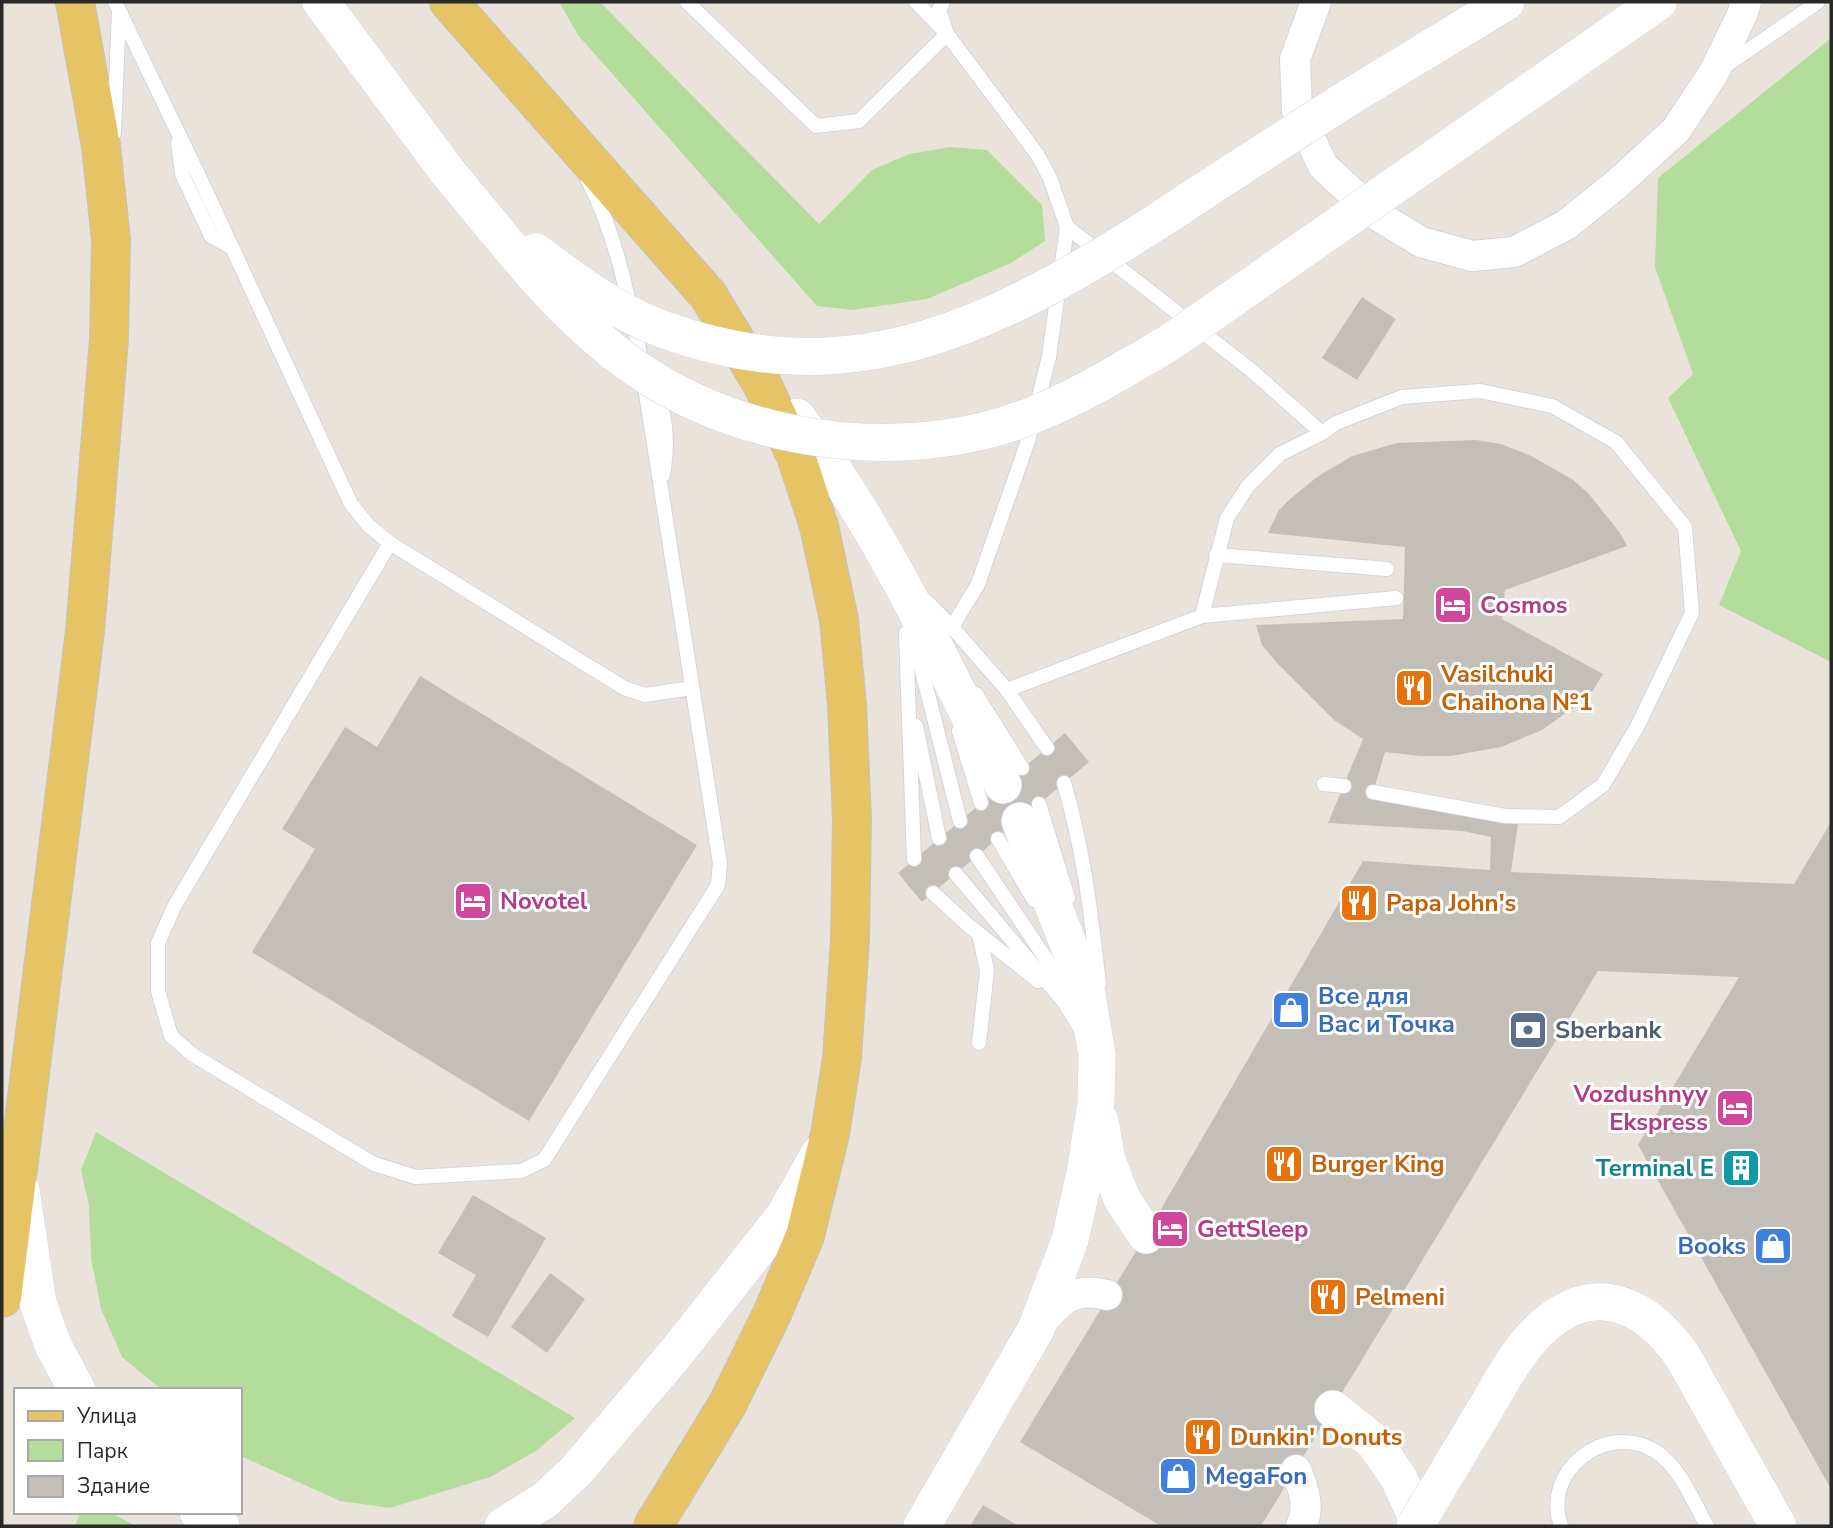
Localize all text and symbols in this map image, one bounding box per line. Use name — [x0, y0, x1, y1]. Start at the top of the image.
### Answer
hotel icon: Cosmos — [1432, 584, 1474, 626]
place label: Cosmos — [1480, 589, 1568, 621]
place label: Vasilchuki Chaihona №1 — [1440, 658, 1593, 718]
restaurant icon: Vasilchuki Chaihona №1 — [1393, 667, 1435, 709]
hotel icon: Novotel — [452, 880, 494, 922]
restaurant icon: Papa John's — [1338, 882, 1380, 924]
place label: Novotel — [500, 885, 588, 917]
place label: Papa John's — [1386, 887, 1516, 919]
place label: Все для Вас и Точка — [1318, 980, 1455, 1040]
shop icon: Все для Вас и Точка — [1270, 989, 1312, 1031]
bank icon: Sberbank — [1507, 1009, 1549, 1051]
place label: Sberbank — [1555, 1014, 1663, 1046]
place label: Vozdushnyy Ekspress — [1572, 1078, 1708, 1138]
hotel icon: Vozdushnyy Ekspress — [1714, 1087, 1756, 1129]
restaurant icon: Burger King — [1263, 1143, 1305, 1185]
building icon: Terminal E — [1720, 1147, 1762, 1189]
place label: Burger King — [1311, 1148, 1445, 1180]
place label: Terminal E — [1596, 1152, 1714, 1184]
hotel icon: GettSleep — [1149, 1208, 1191, 1250]
place label: GettSleep — [1197, 1213, 1308, 1245]
shop icon: Books — [1752, 1225, 1794, 1267]
place label: Books — [1677, 1230, 1746, 1262]
restaurant icon: Pelmeni — [1307, 1276, 1349, 1318]
place label: Pelmeni — [1355, 1281, 1445, 1313]
legend — [14, 1388, 242, 1514]
text: Улица — [76, 1402, 137, 1430]
restaurant icon: Dunkin' Donuts — [1182, 1416, 1224, 1458]
place label: Dunkin' Donuts — [1230, 1421, 1403, 1453]
text: Парк — [77, 1437, 129, 1465]
shop icon: MegaFon — [1157, 1455, 1199, 1497]
place label: MegaFon — [1205, 1460, 1307, 1492]
text: Здание — [77, 1472, 150, 1500]

